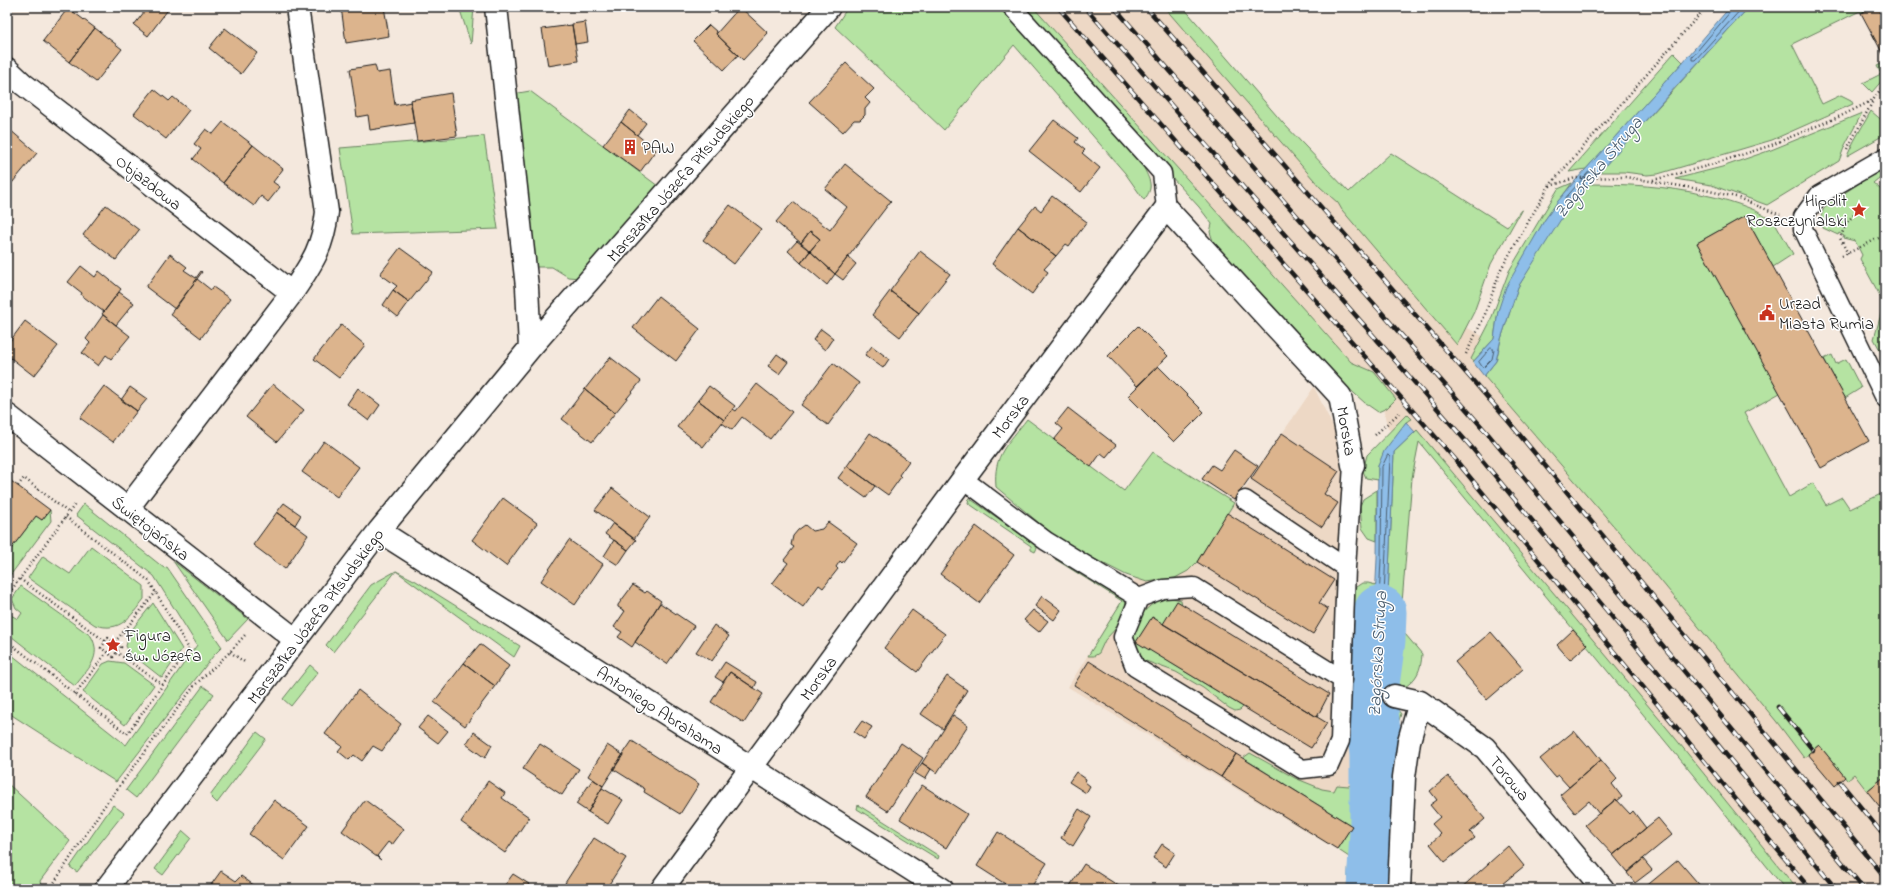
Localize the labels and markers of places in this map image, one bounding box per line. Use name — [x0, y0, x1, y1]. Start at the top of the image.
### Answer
place label: PAW — [642, 136, 674, 161]
building icon: PAW — [621, 138, 639, 156]
place label: Hipolit Roszczynialski — [1746, 189, 1847, 235]
place icon: Hipolit Roszczynialski — [1850, 201, 1868, 219]
place label: Urzad Miasta Rumia — [1779, 292, 1874, 337]
public building icon: Urzad Miasta Rumia — [1758, 304, 1776, 322]
place label: Figura św. Józefa — [124, 624, 201, 669]
place icon: Figura św. Józefa — [104, 636, 122, 654]

